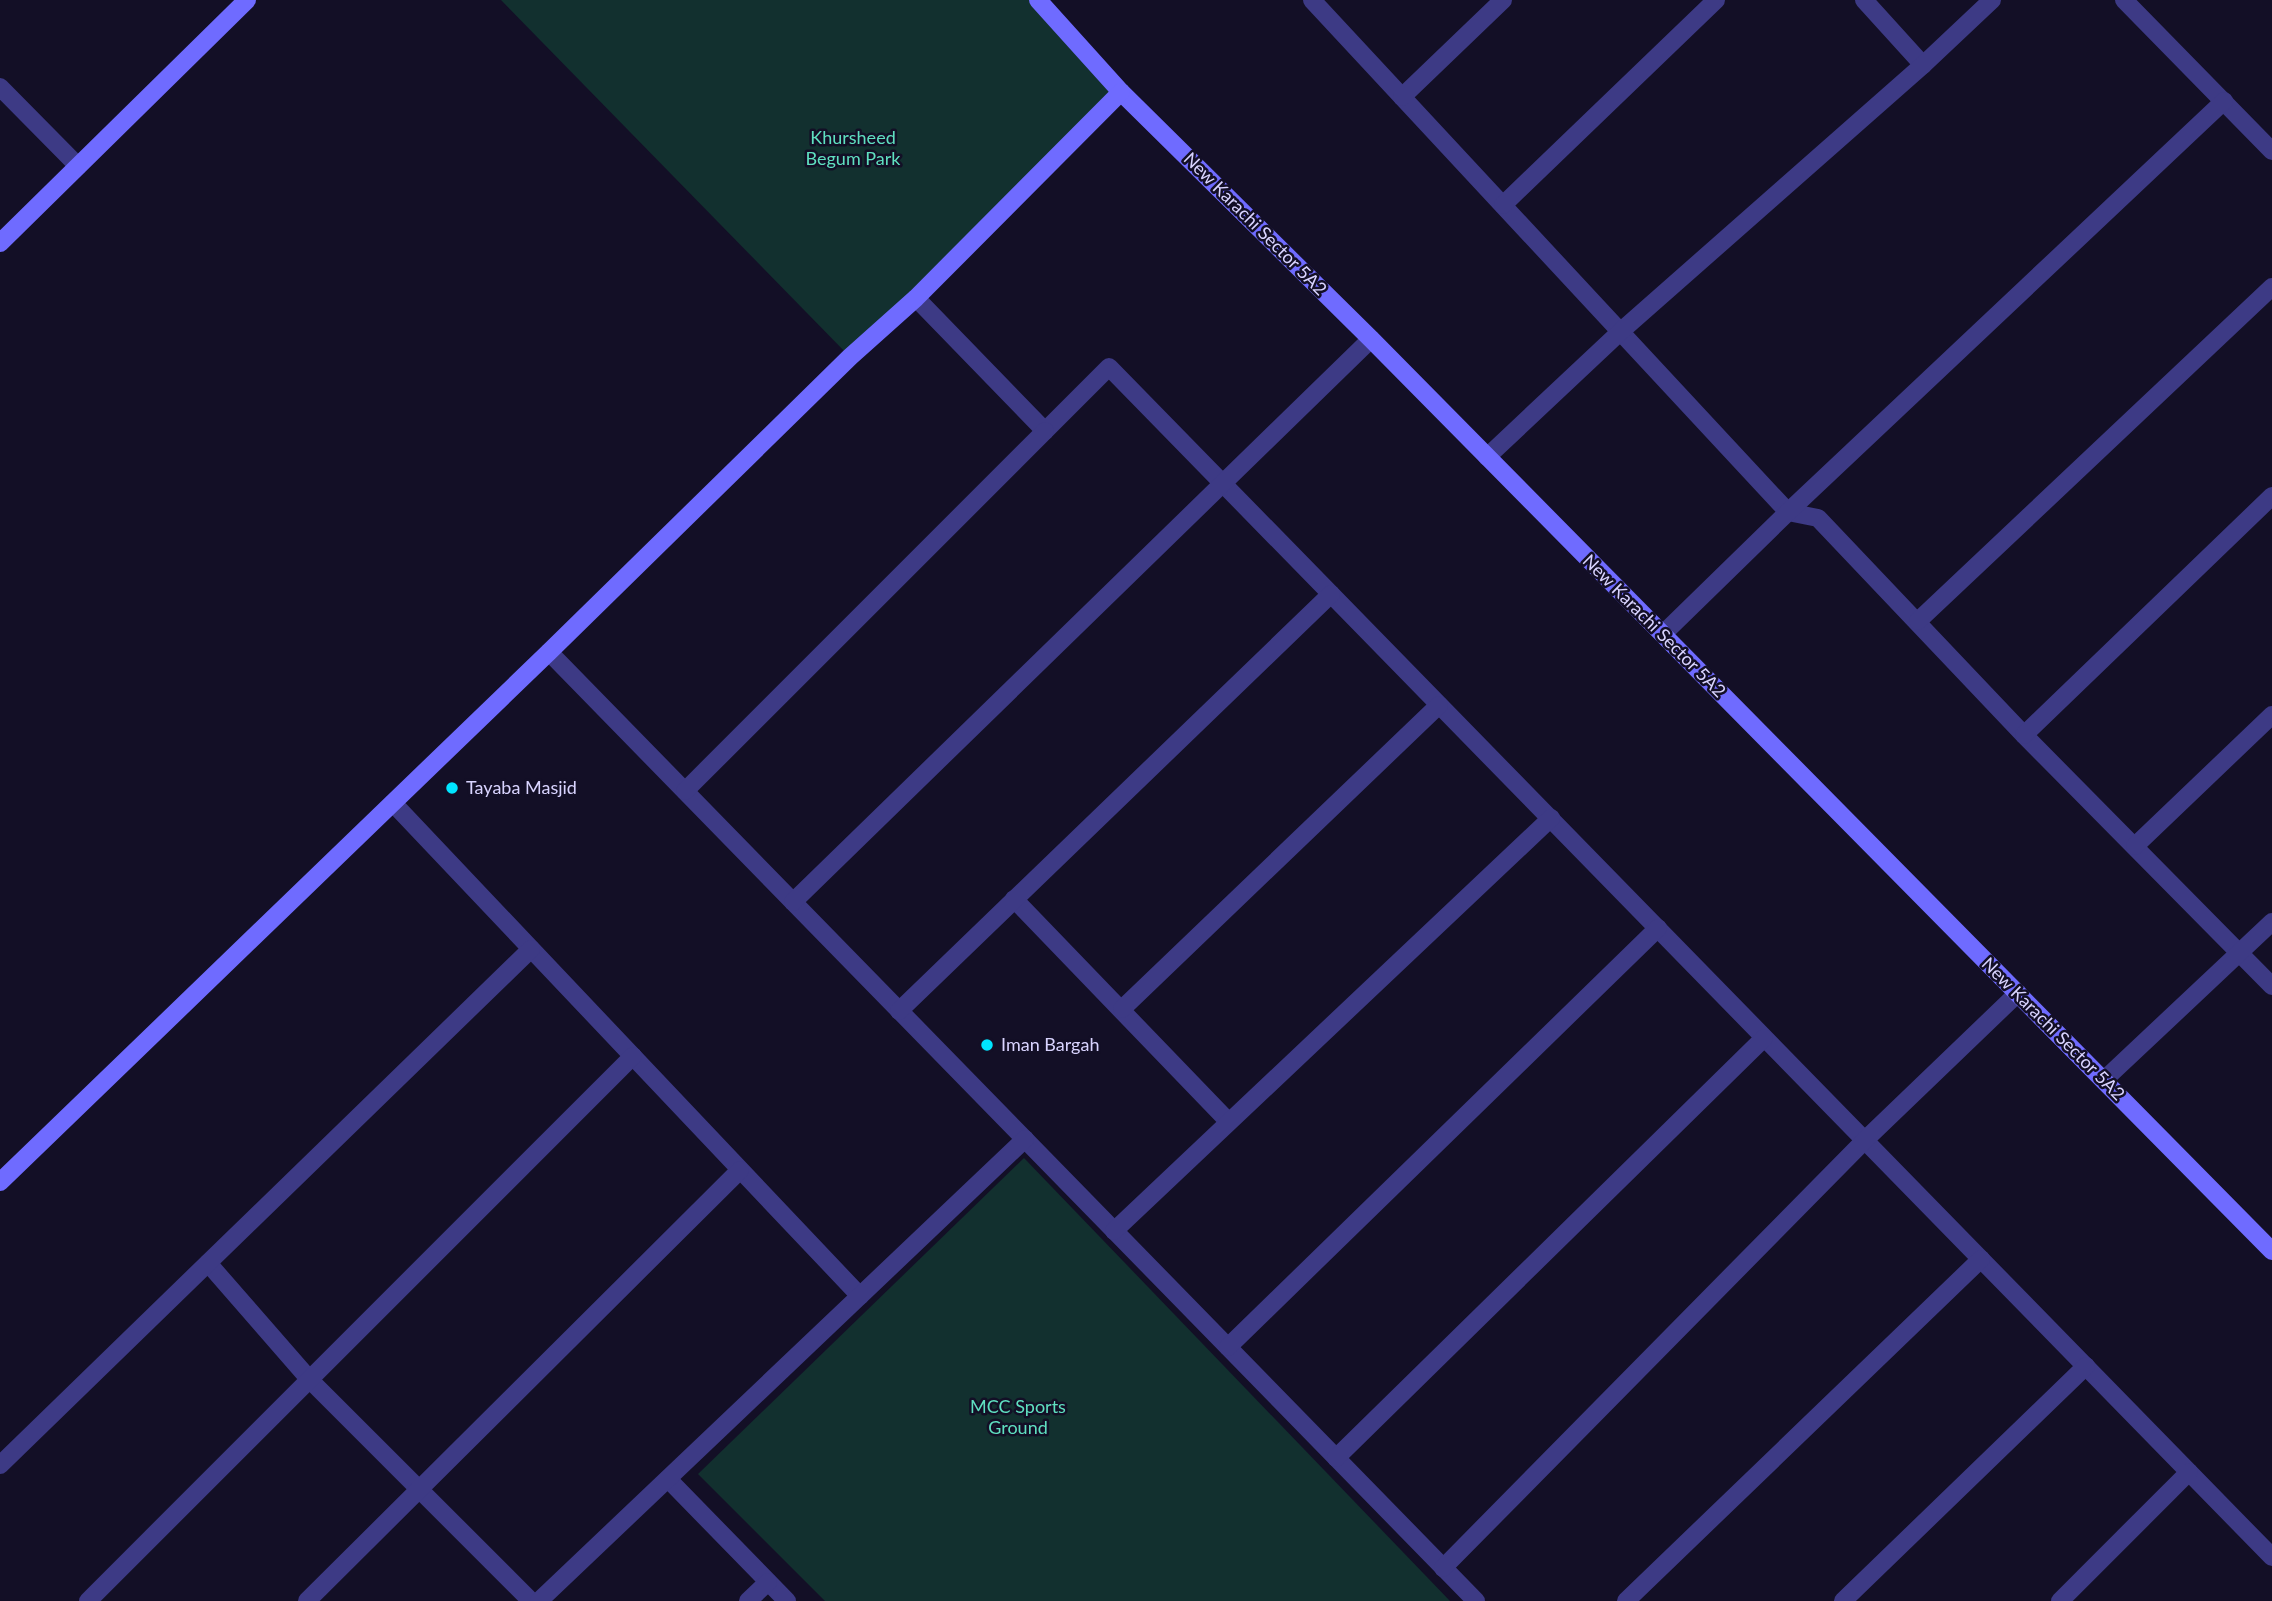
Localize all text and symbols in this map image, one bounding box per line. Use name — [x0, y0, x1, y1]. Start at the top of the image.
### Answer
park label: Khursheed Begum Park — [806, 126, 901, 169]
street label: New Karachi Sector 5A2 — [1180, 147, 1332, 299]
street label: New Karachi Sector 5A2 — [1579, 549, 1731, 701]
place label: Tayaba Masjid — [466, 776, 577, 798]
marker: Tayaba Masjid — [444, 780, 460, 796]
street label: New Karachi Sector 5A2 — [1978, 952, 2130, 1104]
place label: Iman Bargah — [1001, 1033, 1099, 1055]
marker: Iman Bargah — [979, 1037, 995, 1053]
park label: MCC Sports Ground — [970, 1395, 1066, 1438]

